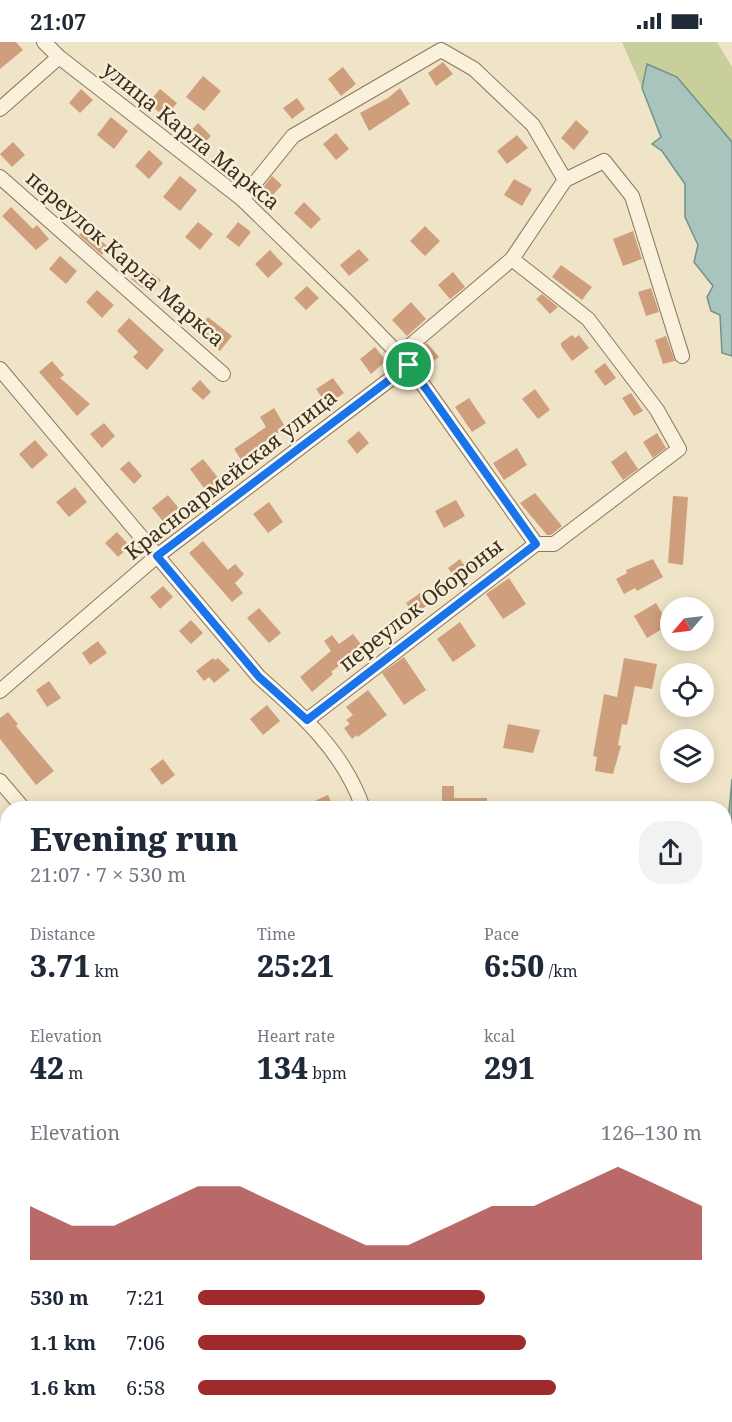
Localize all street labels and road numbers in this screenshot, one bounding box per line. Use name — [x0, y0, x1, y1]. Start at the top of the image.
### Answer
street label: улица Карла Маркса — [97, 55, 286, 216]
street label: переулок Карла Маркса — [20, 164, 231, 352]
street label: Красноармейская улица — [119, 383, 342, 566]
street label: переулок Обороны — [332, 531, 508, 677]

